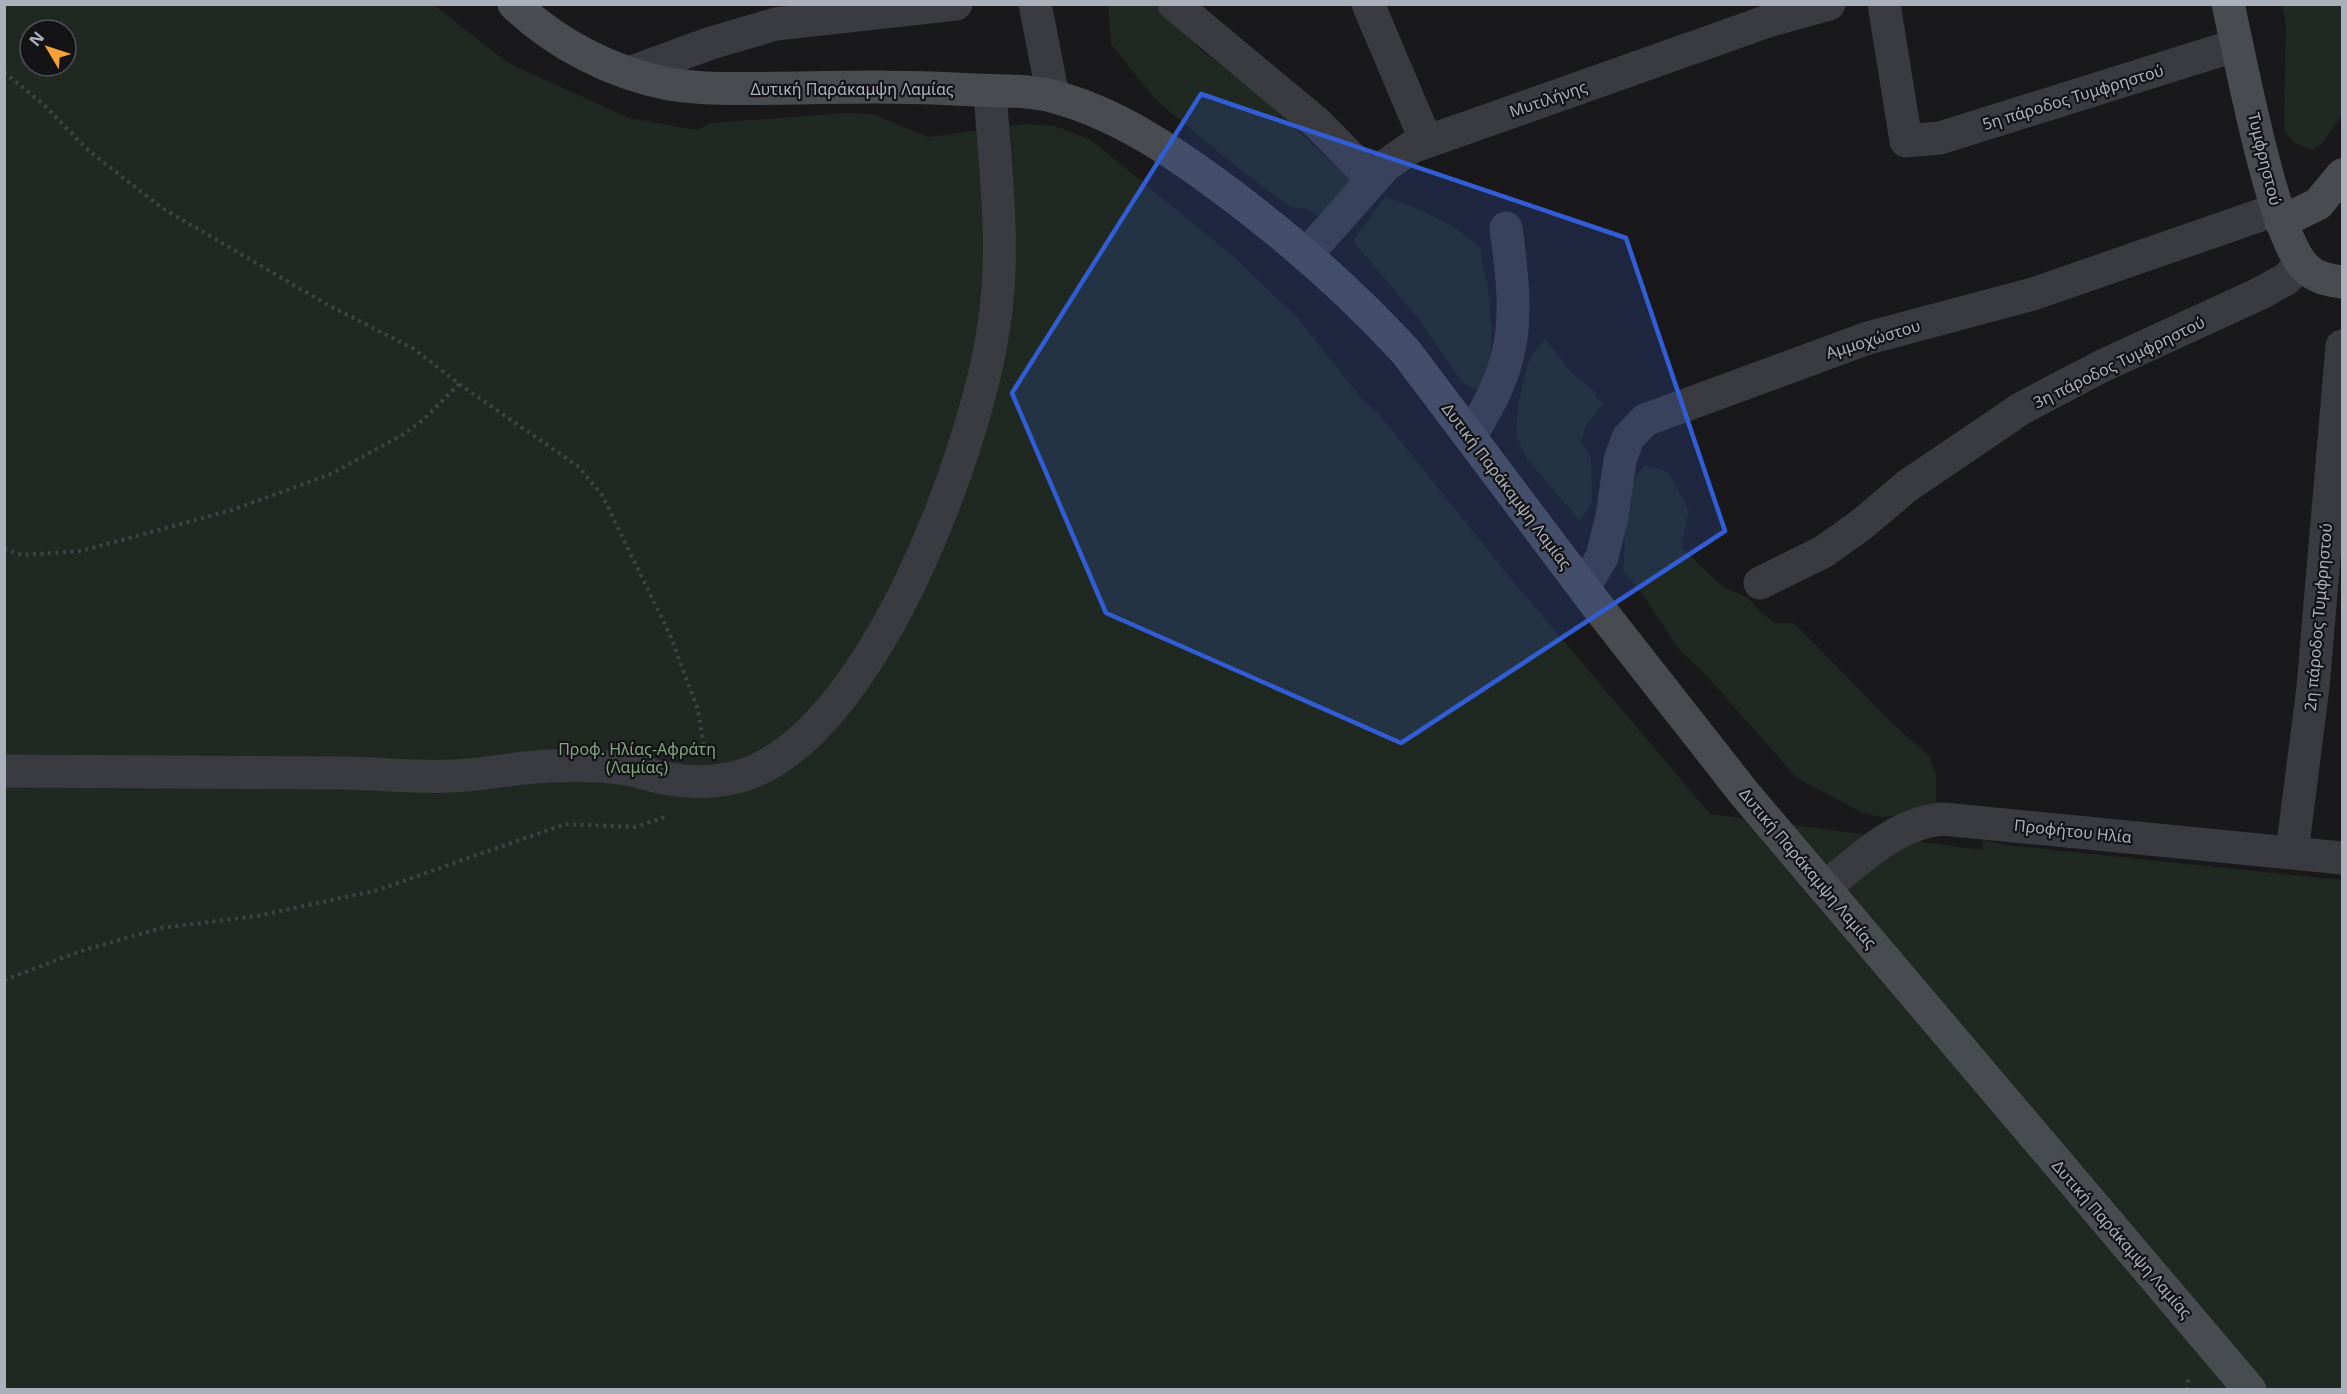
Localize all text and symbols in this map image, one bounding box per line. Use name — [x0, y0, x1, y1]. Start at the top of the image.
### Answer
north arrow — [18, 18, 78, 78]
text: N — [24, 27, 49, 51]
street label: 5η πάροδος Τυμφρηστού — [1980, 59, 2166, 135]
street label: Μυτιλήνης — [1506, 75, 1590, 123]
street label: Δυτική Παράκαμψη Λαμίας — [750, 78, 954, 100]
street label: Τυμφρηστού — [2243, 110, 2287, 208]
street label: 3η πάροδος Τυμφρηστού — [2029, 311, 2209, 413]
street label: Αμμοχώστου — [1823, 314, 1923, 364]
street label: Δυτική Παράκαμψη Λαμίας — [1437, 398, 1577, 574]
street label: 2η πάροδος Τυμφρηστού — [2299, 522, 2337, 712]
park label: Προφ. Ηλίας-Αφράτη (Λαμίας) — [558, 738, 716, 778]
street label: Δυτική Παράκαμψη Λαμίας — [1734, 783, 1882, 953]
street label: Προφήτου Ηλία — [2013, 814, 2133, 848]
street label: Δυτική Παράκαμψη Λαμίας — [2047, 1155, 2197, 1323]

